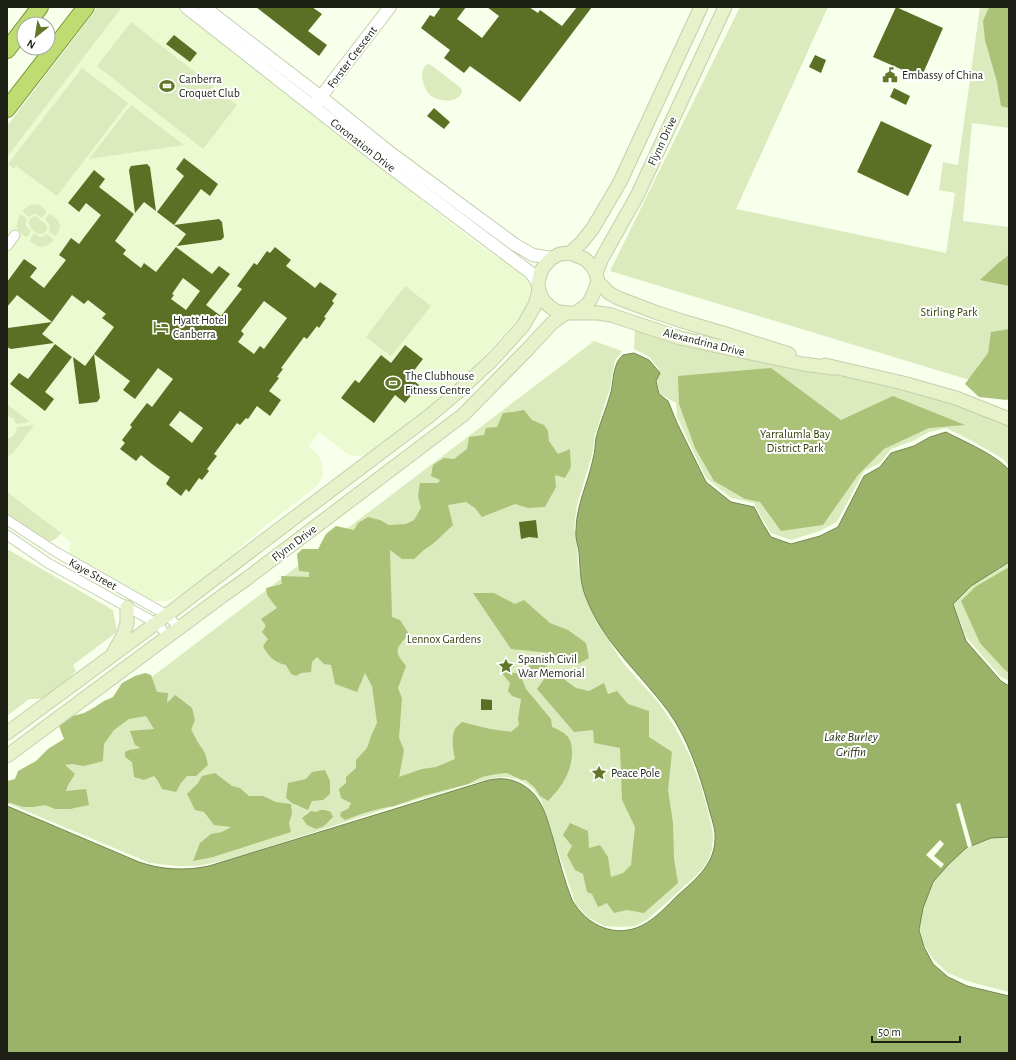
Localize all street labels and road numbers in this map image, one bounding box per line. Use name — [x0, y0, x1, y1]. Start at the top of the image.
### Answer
street label: Forster Crescent — [325, 24, 379, 90]
street label: Flynn Drive — [645, 115, 679, 168]
street label: Coronation Drive — [328, 116, 398, 174]
street label: Alexandrina Drive — [662, 326, 746, 358]
street label: Flynn Drive — [269, 522, 319, 564]
street label: Kaye Street — [67, 556, 119, 593]

